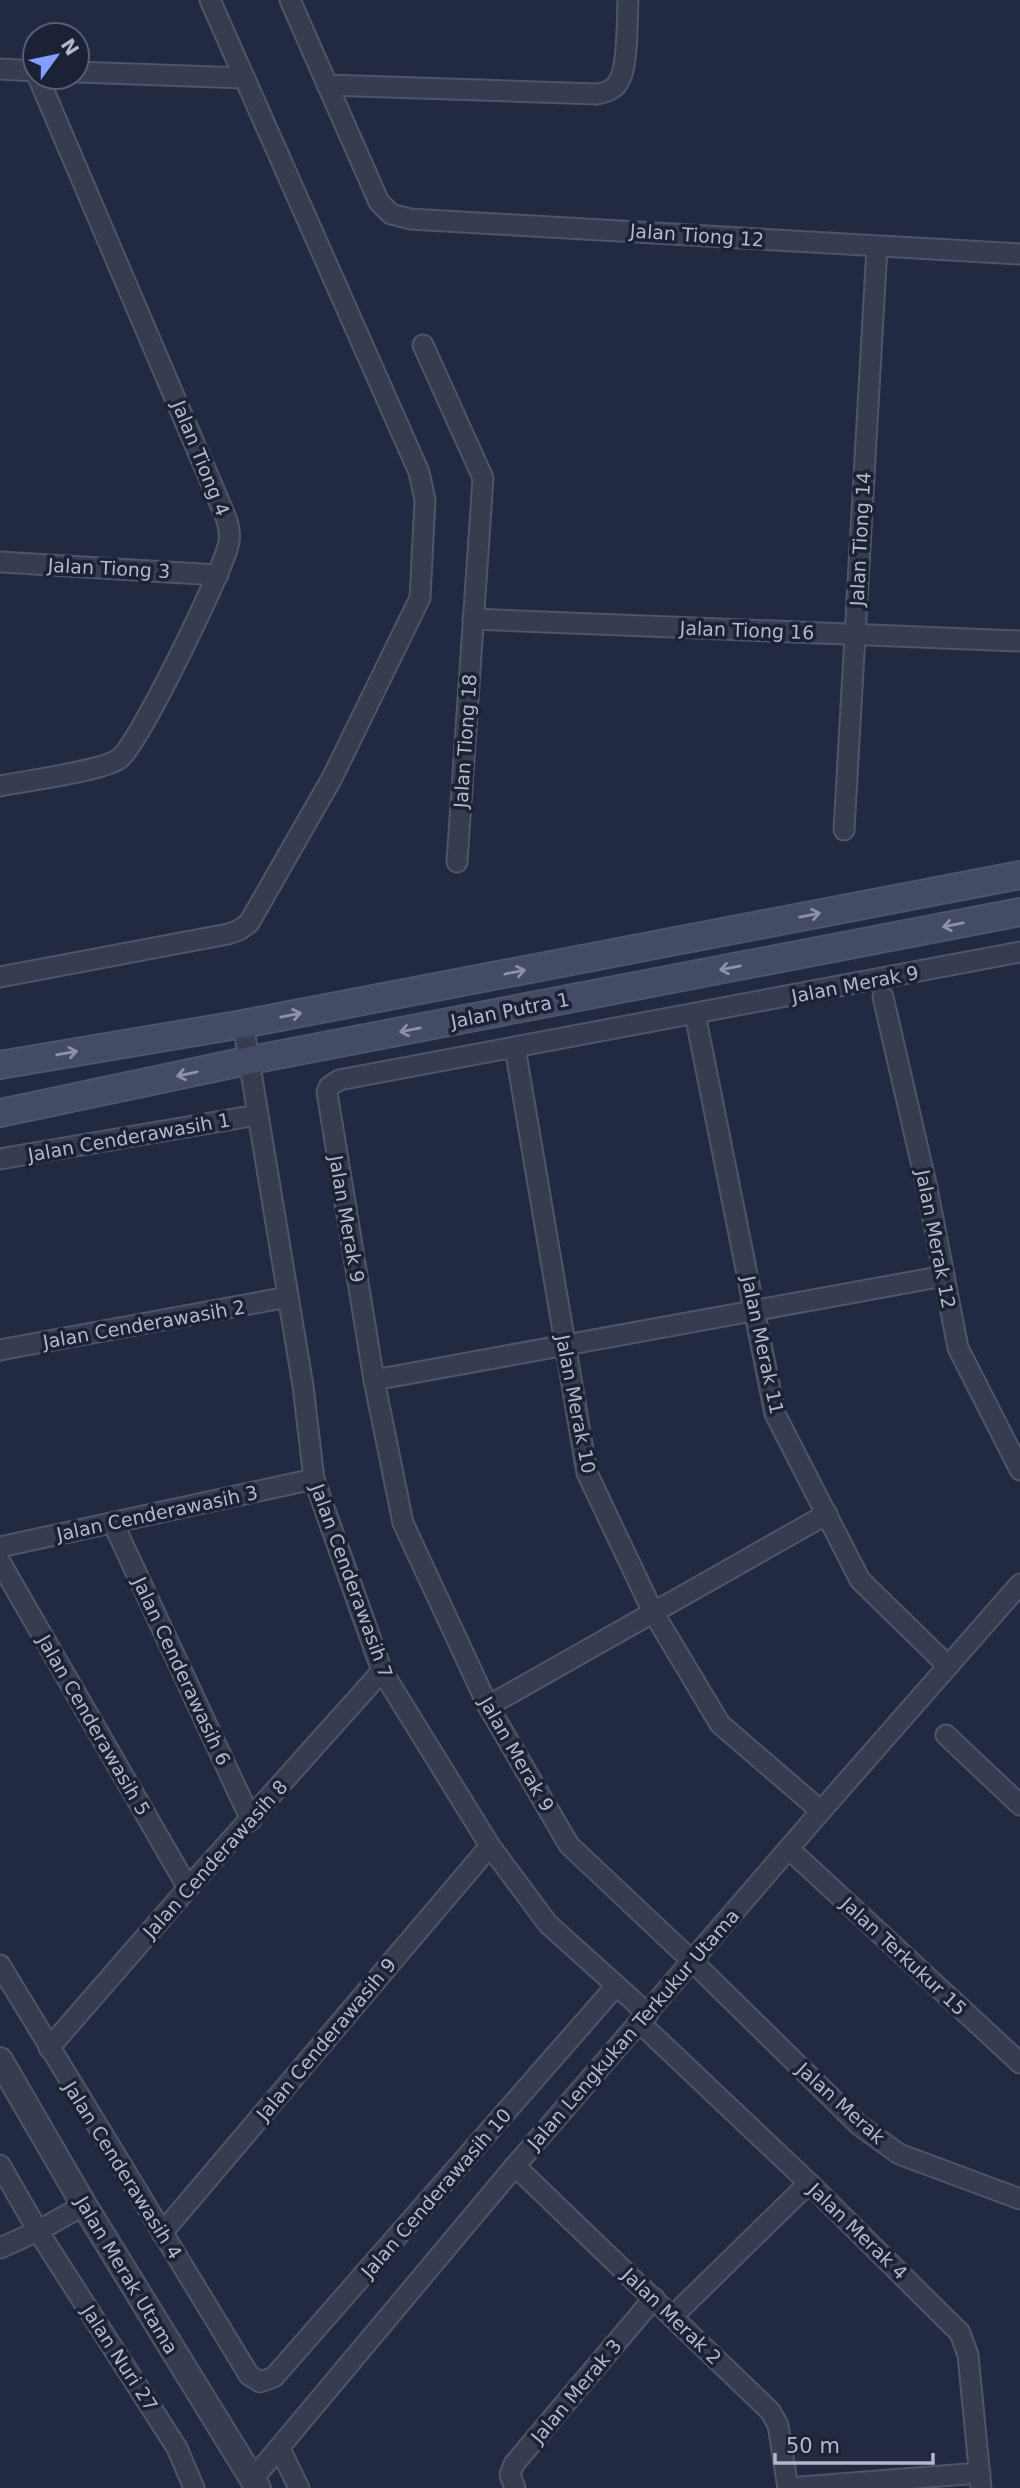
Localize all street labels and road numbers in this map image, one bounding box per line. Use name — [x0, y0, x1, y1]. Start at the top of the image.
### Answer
street label: Jalan Tiong 12 — [628, 219, 765, 251]
street label: Jalan Tiong 4 — [167, 396, 234, 519]
street label: Jalan Tiong 14 — [845, 471, 875, 608]
street label: Jalan Tiong 3 — [46, 554, 171, 582]
street label: Jalan Tiong 16 — [678, 617, 815, 643]
street label: Jalan Tiong 18 — [449, 673, 481, 810]
street label: Jalan Merak 9 — [789, 961, 920, 1007]
street label: Jalan Putra 1 — [448, 988, 571, 1032]
street label: Jalan Cenderawasih 1 — [25, 1108, 232, 1166]
street label: Jalan Merak 9 — [325, 1153, 369, 1284]
street label: Jalan Merak 12 — [912, 1167, 960, 1310]
street label: Jalan Merak 11 — [737, 1273, 788, 1416]
street label: Jalan Cenderawasih 2 — [40, 1295, 247, 1353]
street label: Jalan Merak 10 — [552, 1332, 600, 1475]
street label: Jalan Cenderawasih 7 — [306, 1480, 397, 1681]
street label: Jalan Cenderawasih 3 — [53, 1481, 260, 1545]
street label: Jalan Cenderawasih 6 — [128, 1573, 235, 1769]
street label: Jalan Cenderawasih 5 — [33, 1630, 155, 1819]
street label: Jalan Merak 9 — [475, 1692, 559, 1815]
street label: Jalan Cenderawasih 8 — [138, 1775, 292, 1943]
street label: Jalan Terkukur 15 — [836, 1892, 971, 2020]
street label: Jalan Lengkukan Terkukur Utama — [522, 1904, 743, 2154]
street label: Jalan Cenderawasih 9 — [251, 1953, 400, 2125]
street label: Jalan Merak — [792, 2057, 890, 2148]
street label: Jalan Cenderawasih 4 — [59, 2076, 187, 2263]
street label: Jalan Cenderawasih 10 — [356, 2104, 516, 2283]
street label: Jalan Merak 4 — [803, 2178, 912, 2284]
street label: Jalan Merak Utama — [71, 2191, 183, 2358]
street label: Jalan Merak 2 — [617, 2263, 726, 2369]
street label: Jalan Nuri 27 — [77, 2300, 162, 2415]
street label: Jalan Merak 3 — [525, 2335, 626, 2448]

